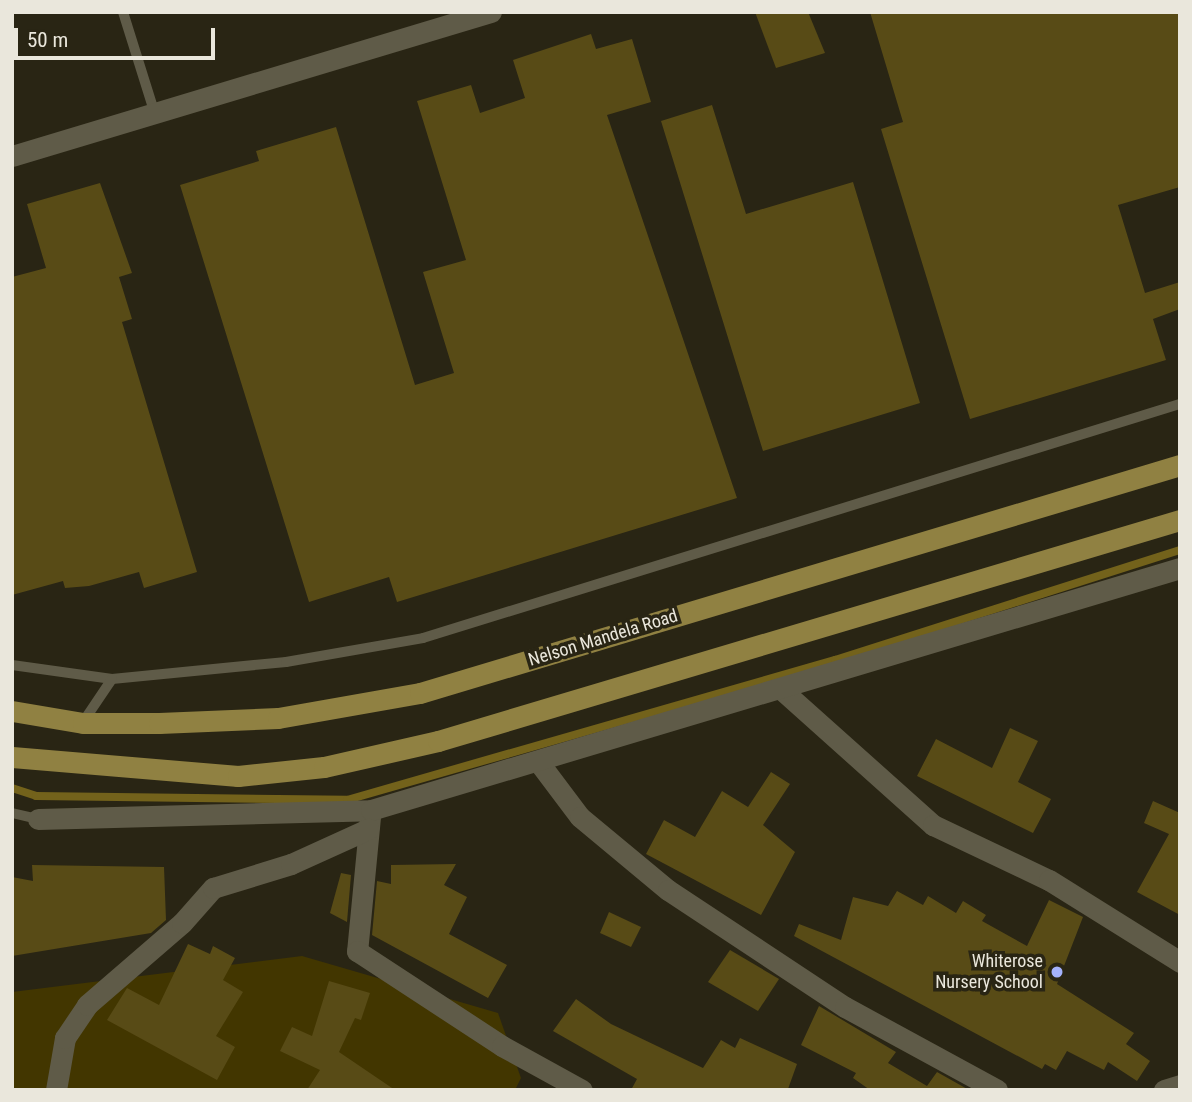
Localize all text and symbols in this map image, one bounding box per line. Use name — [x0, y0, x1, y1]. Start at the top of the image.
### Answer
scale bar — [18, 14, 219, 58]
text: 50 m — [27, 28, 68, 52]
street label: Nelson Mandela Road — [526, 605, 680, 671]
place label: Whiterose Nursery School — [935, 951, 1043, 993]
marker: Whiterose Nursery School — [1049, 964, 1065, 980]

